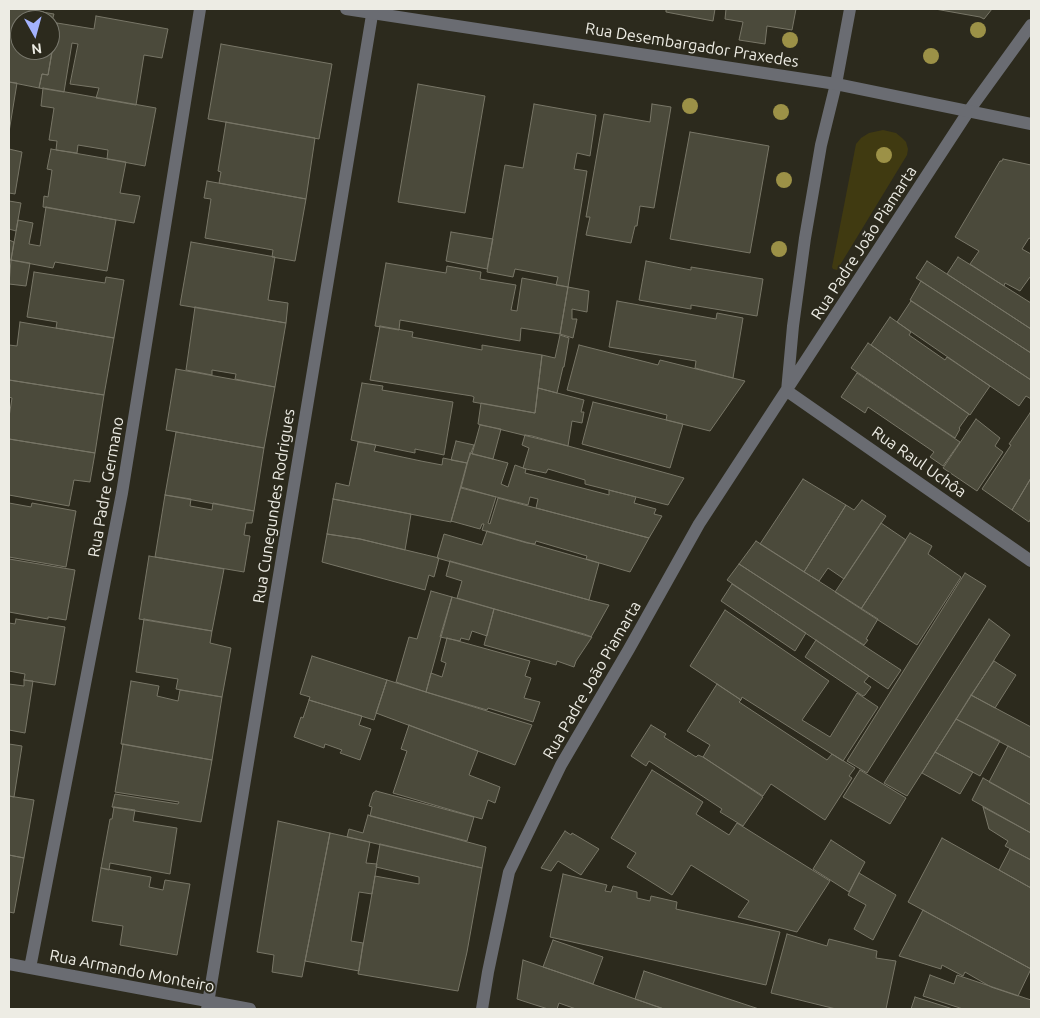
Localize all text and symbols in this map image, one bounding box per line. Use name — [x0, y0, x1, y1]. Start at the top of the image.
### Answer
north arrow — [10, 10, 60, 60]
street label: Rua Desembargador Praxedes — [584, 19, 800, 71]
text: N — [31, 40, 43, 57]
street label: Rua Padre João Piamarta — [807, 163, 921, 323]
street label: Rua Cunegundes Rodrigues — [249, 407, 299, 605]
street label: Rua Padre Germano — [84, 415, 128, 559]
street label: Rua Raul Uchôa — [868, 422, 970, 502]
street label: Rua Padre João Piamarta — [539, 598, 645, 762]
street label: Rua Armando Monteiro — [48, 946, 216, 996]

